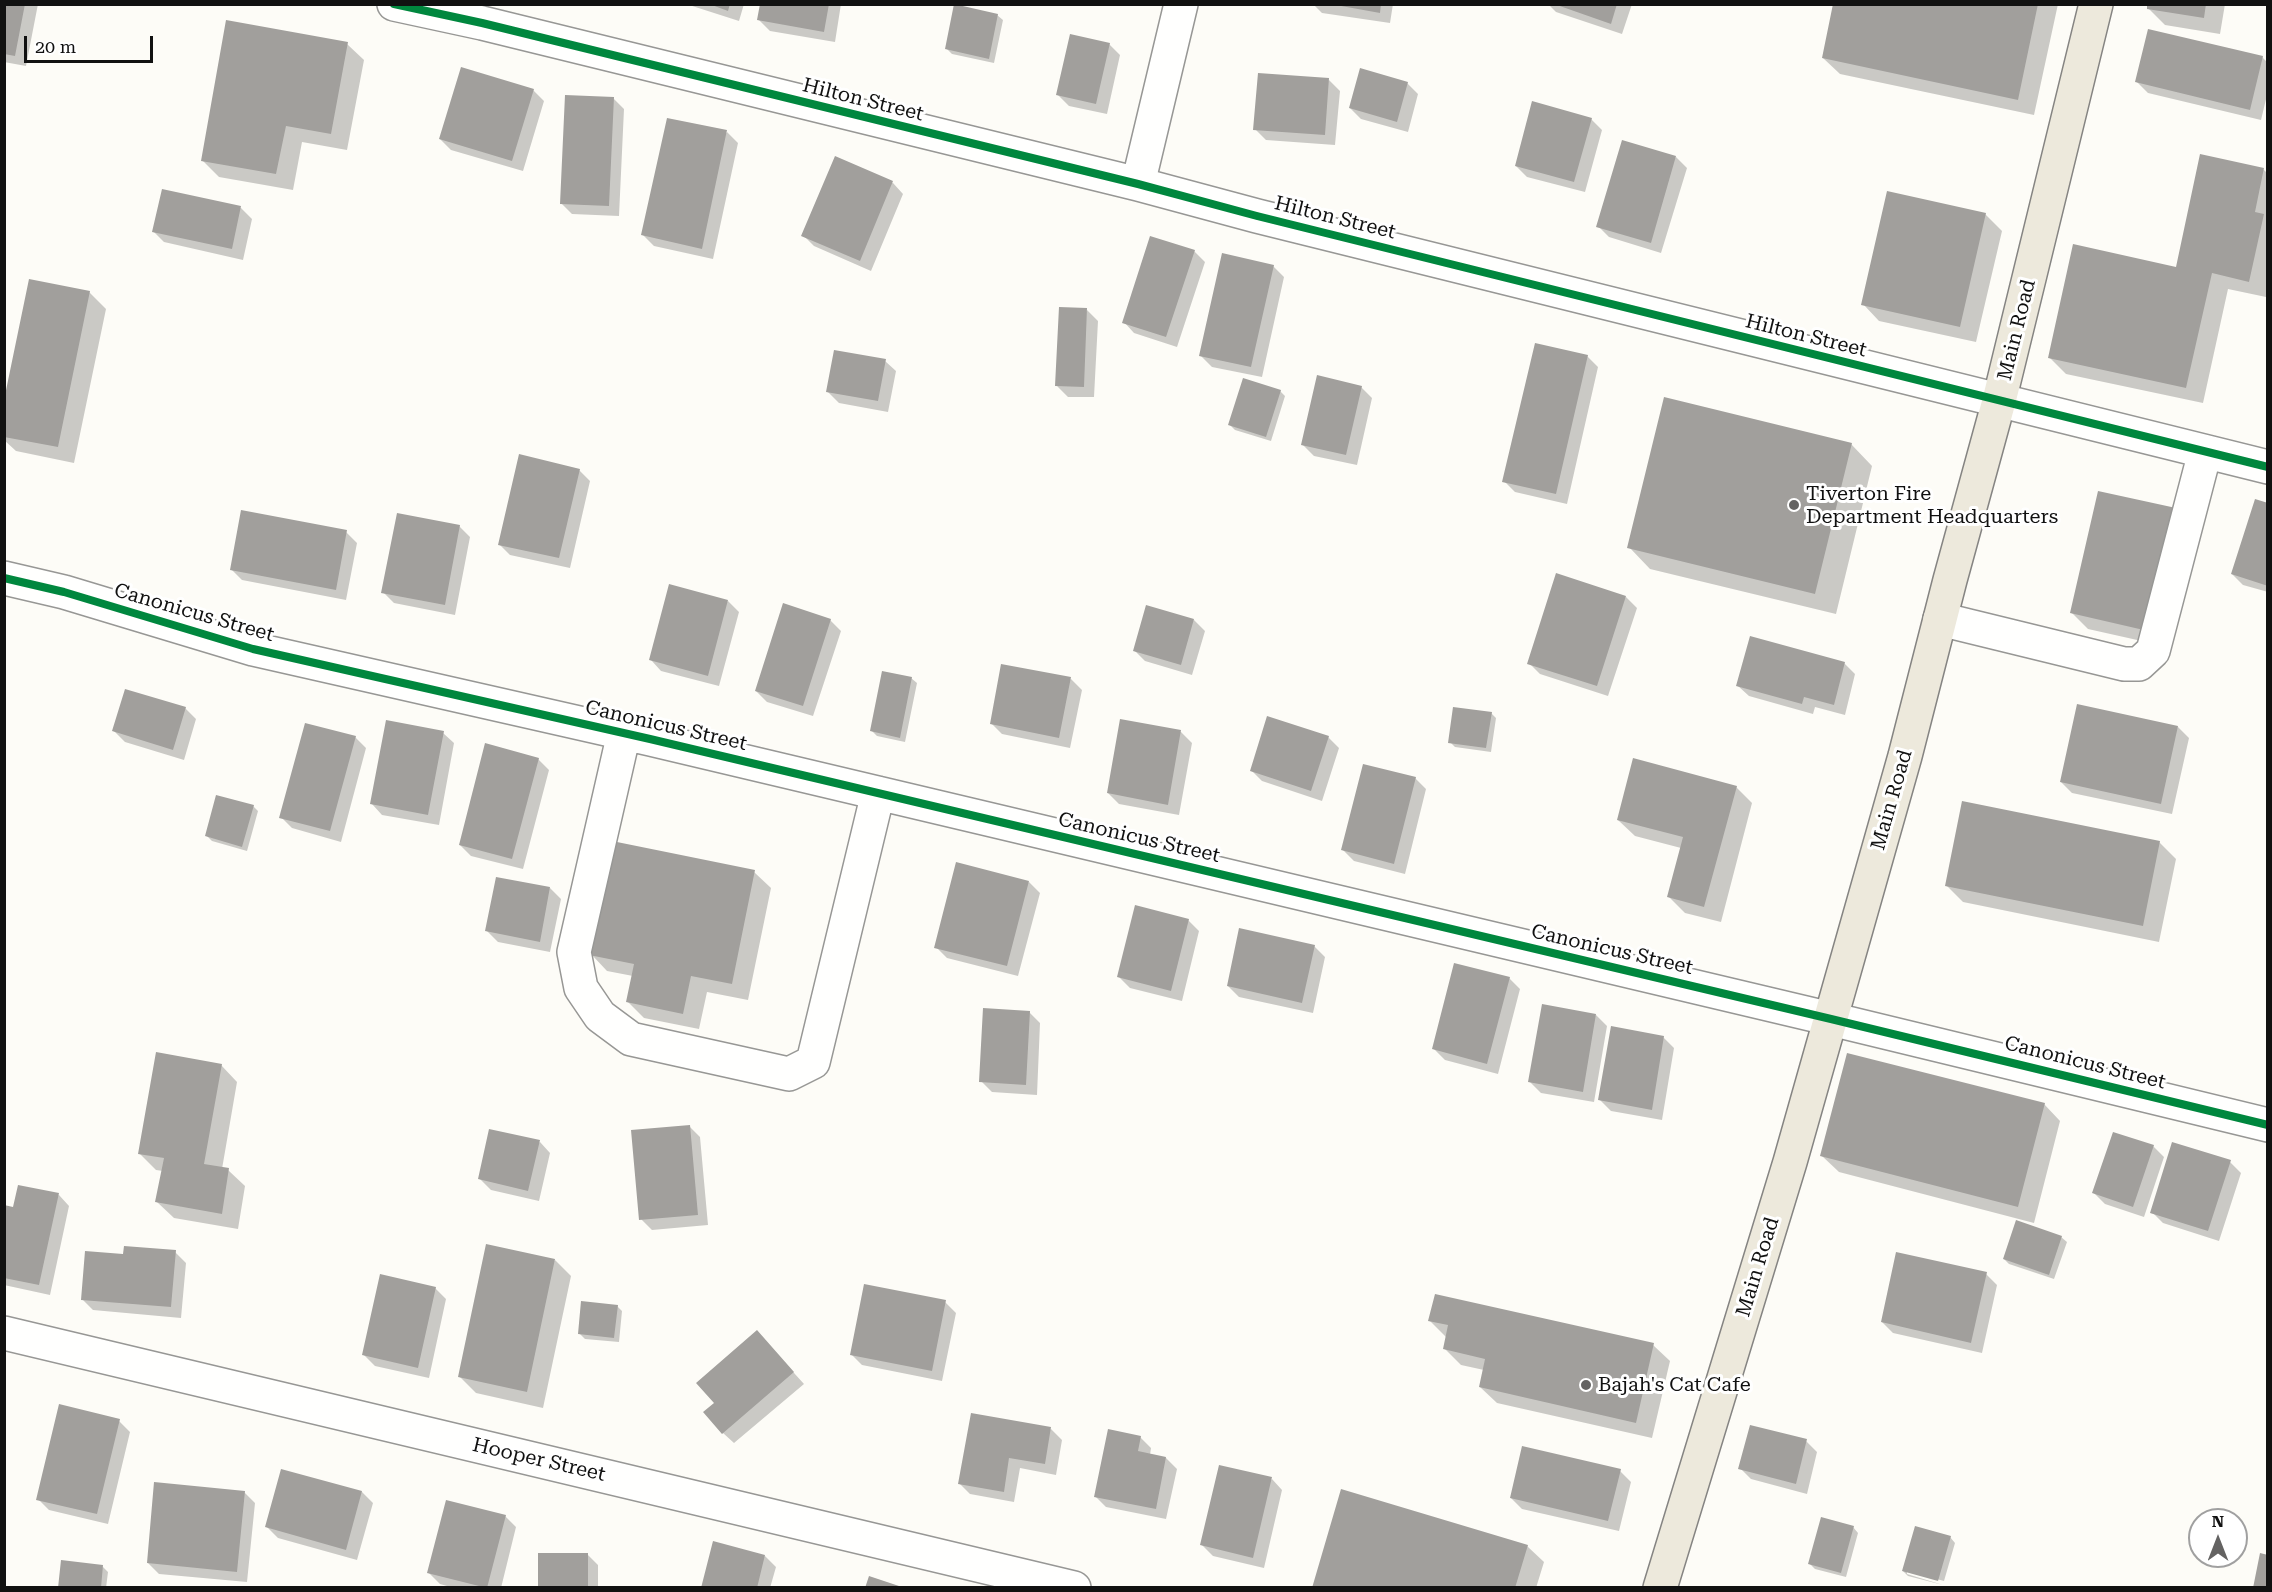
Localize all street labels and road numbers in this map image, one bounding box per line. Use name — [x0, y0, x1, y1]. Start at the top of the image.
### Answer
street label: Hilton Street — [800, 73, 926, 127]
street label: Hilton Street — [1272, 191, 1398, 245]
street label: Main Road — [1993, 277, 2041, 383]
street label: Hilton Street — [1743, 309, 1869, 363]
street label: Canonicus Street — [111, 579, 277, 647]
street label: Canonicus Street — [583, 696, 749, 756]
street label: Main Road — [1866, 747, 1918, 853]
street label: Canonicus Street — [1056, 808, 1222, 868]
street label: Canonicus Street — [1529, 920, 1695, 980]
street label: Canonicus Street — [2002, 1031, 2168, 1095]
street label: Main Road — [1731, 1214, 1785, 1320]
street label: Hooper Street — [470, 1433, 608, 1487]

